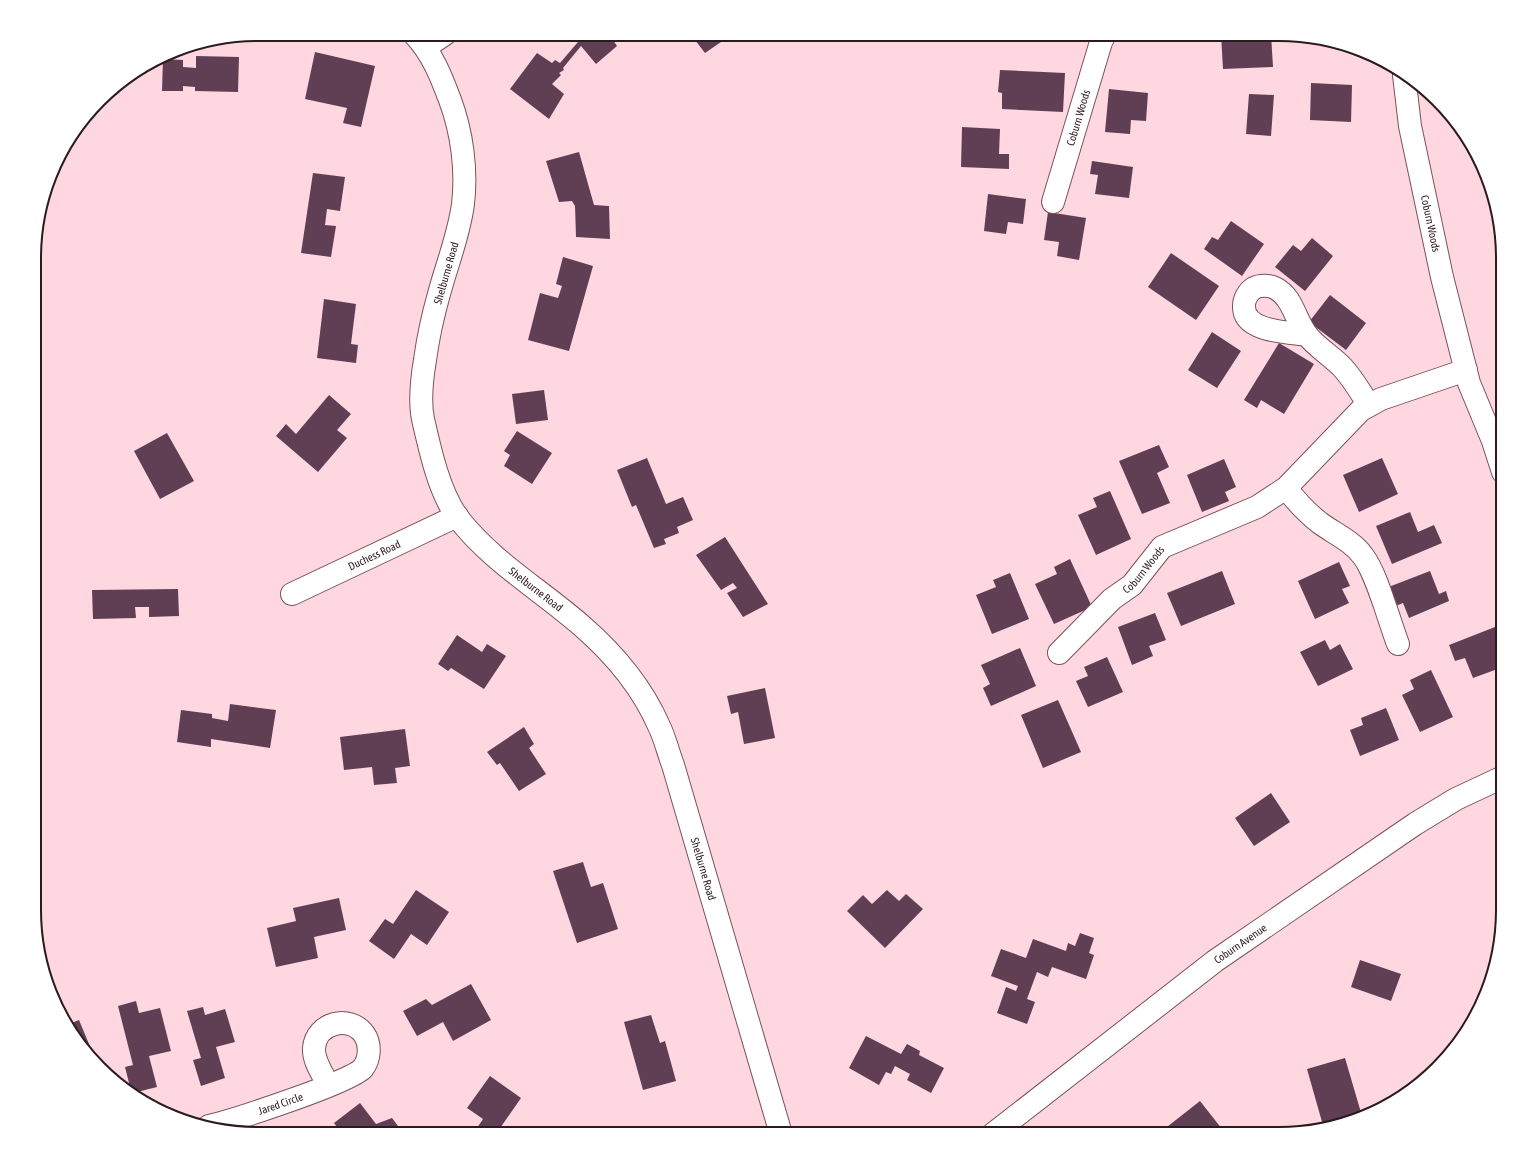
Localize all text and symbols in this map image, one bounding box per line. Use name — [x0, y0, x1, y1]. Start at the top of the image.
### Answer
street label: Coburn Woods — [1064, 88, 1092, 147]
street label: Coburn Woods — [1419, 194, 1443, 253]
street label: Shelburne Road — [431, 240, 461, 306]
street label: Duchess Road — [346, 538, 402, 573]
street label: Coburn Woods — [1120, 544, 1166, 596]
street label: Shelburne Road — [507, 565, 565, 614]
street label: Shelburne Road — [689, 836, 718, 902]
street label: Coburn Avenue — [1212, 921, 1269, 966]
street label: Jared Circle — [257, 1090, 305, 1117]

